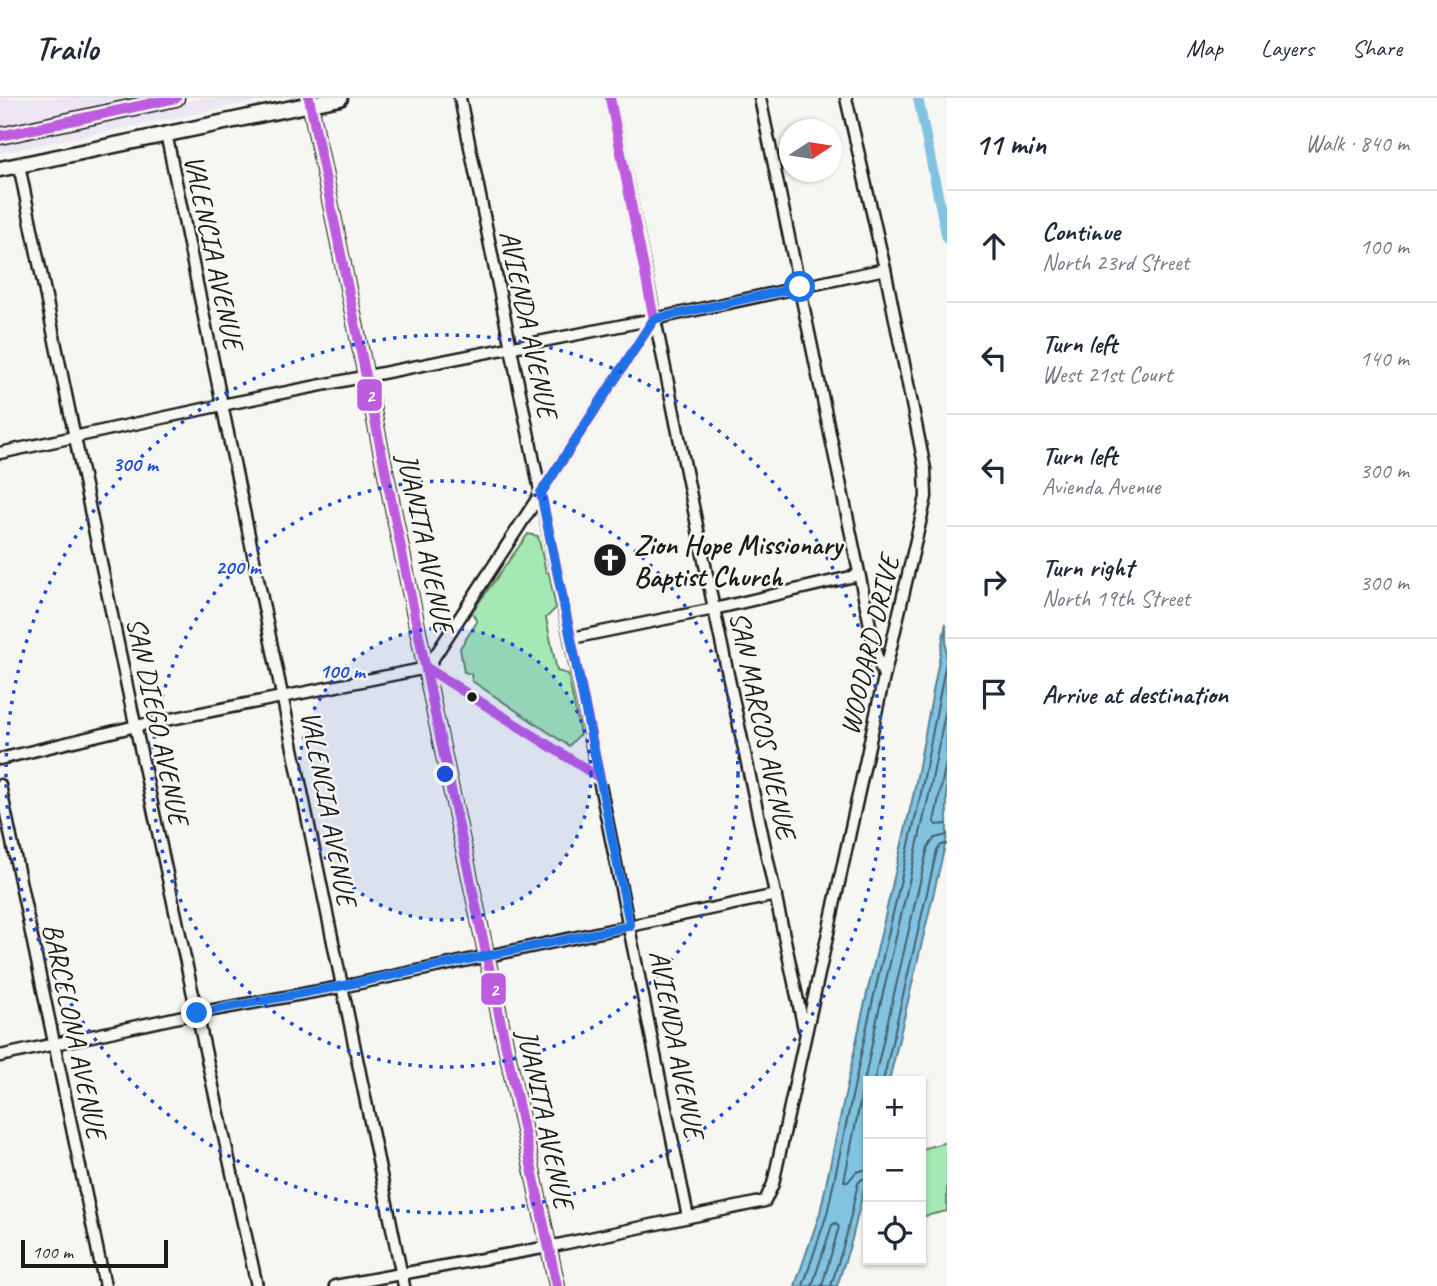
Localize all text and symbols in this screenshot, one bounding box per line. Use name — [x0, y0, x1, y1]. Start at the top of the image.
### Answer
text: Trailo — [35, 27, 98, 69]
text: Map — [1186, 33, 1223, 63]
text: Layers — [1261, 33, 1314, 63]
text: Share — [1352, 33, 1402, 63]
north arrow — [779, 119, 842, 182]
text: 11 min — [975, 125, 1046, 163]
text: Walk · 840 m — [1305, 129, 1409, 158]
street label: VALENCIA AVENUE — [176, 152, 252, 356]
text: Continue — [1042, 215, 1120, 248]
street label: AVIENDA AVENUE — [492, 227, 567, 425]
icon: ahead — [975, 227, 1013, 265]
text: 100 m — [1360, 232, 1409, 261]
text: North 23rd Street — [1042, 248, 1189, 277]
route start — [784, 271, 815, 302]
text: Turn left — [1042, 327, 1117, 360]
icon: left — [975, 339, 1013, 377]
text: 140 m — [1360, 344, 1409, 373]
text: West 21st Court — [1042, 360, 1172, 389]
line badge: 2 — [356, 378, 383, 412]
text: 2 — [366, 384, 377, 408]
text: Turn left — [1042, 439, 1117, 472]
street label: JUANITA AVENUE — [390, 448, 463, 639]
text: 300 m — [112, 451, 160, 477]
icon: left — [975, 451, 1013, 489]
text: 300 m — [1360, 456, 1409, 485]
text: Avienda Avenue — [1042, 472, 1160, 501]
place label: Zion Hope Missionary Baptist Church — [634, 527, 844, 594]
church icon: Zion Hope Missionary Baptist Church — [591, 541, 629, 579]
street label: WOODARD DRIVE — [831, 548, 907, 738]
text: Turn right — [1042, 551, 1133, 584]
text: 200 m — [215, 554, 263, 580]
icon: right — [975, 563, 1013, 601]
text: 300 m — [1360, 568, 1409, 597]
text: North 19th Street — [1042, 584, 1190, 613]
street label: SAN MARCOS AVENUE — [722, 608, 805, 845]
street label: SAN DIEGO AVENUE — [119, 614, 198, 831]
text: 100 m — [319, 658, 367, 684]
icon: arrive — [975, 675, 1013, 713]
text: Arrive at destination — [1042, 678, 1228, 711]
unlabelled marker — [465, 690, 479, 704]
street label: VALENCIA AVENUE — [293, 708, 366, 912]
centre of rings — [433, 762, 457, 786]
street label: BARCELONA AVENUE — [35, 920, 116, 1145]
street label: AVIENDA AVENUE — [642, 947, 713, 1145]
line badge: 2 — [480, 972, 507, 1006]
text: 2 — [490, 978, 501, 1002]
route end — [181, 997, 212, 1028]
street label: JUANITA AVENUE — [510, 1024, 583, 1215]
map controls — [863, 1076, 926, 1265]
button: + — [863, 1076, 926, 1139]
button: − — [863, 1139, 926, 1202]
button: locate — [863, 1202, 926, 1265]
scale bar — [21, 1237, 168, 1269]
text: 100 m — [32, 1240, 73, 1264]

